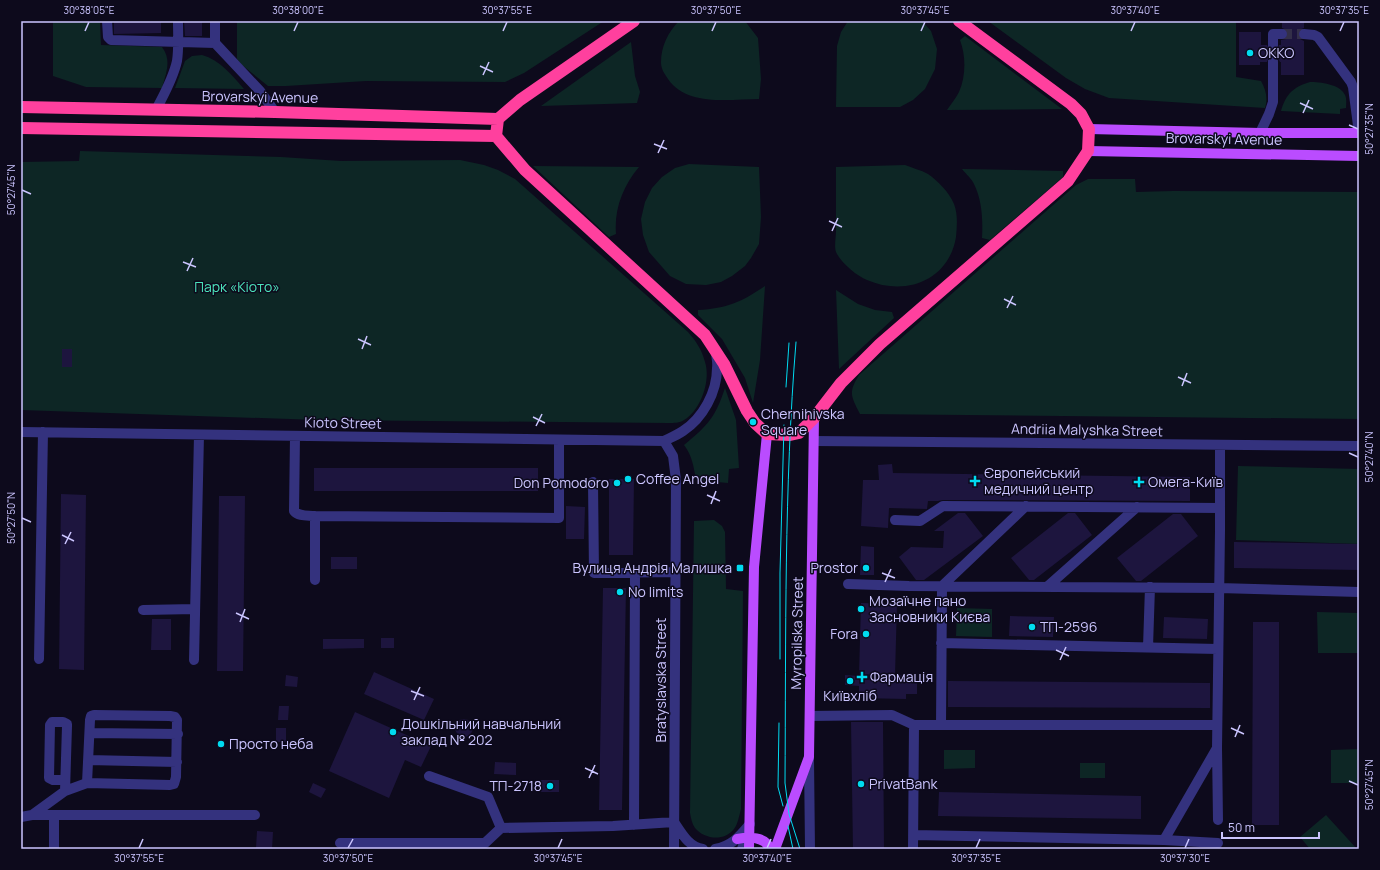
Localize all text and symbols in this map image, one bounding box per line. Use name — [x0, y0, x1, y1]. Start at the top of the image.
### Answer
text: 30°38'05"E — [63, 3, 115, 17]
text: 30°38'00"E — [272, 3, 324, 17]
text: 30°37'55"E — [482, 3, 532, 17]
text: 30°37'50"E — [691, 3, 741, 17]
text: 30°37'45"E — [901, 3, 950, 17]
text: 30°37'40"E — [1110, 3, 1160, 17]
text: 30°37'35"E — [1319, 3, 1369, 17]
place label: OKKO — [1258, 43, 1294, 62]
marker: OKKO — [1245, 48, 1255, 58]
street label: Brovarskyi Avenue — [202, 86, 318, 107]
text: 50°27'35"N — [1362, 103, 1376, 155]
street label: Brovarskyi Avenue — [1166, 128, 1282, 149]
text: 50°27'45"N — [4, 165, 18, 215]
park label: Парк «Кіото» — [194, 277, 280, 296]
place label: Chernihivska Square — [761, 404, 845, 439]
street label: Kioto Street — [304, 412, 382, 433]
marker: Chernihivska Square — [748, 417, 758, 427]
street label: Andriia Malyshka Street — [1011, 419, 1164, 440]
text: 50°27'40"N — [1362, 431, 1376, 482]
place label: Європейський медичний центр — [984, 463, 1093, 498]
place label: Coffee Angel — [636, 469, 719, 488]
place label: Омега-Київ — [1148, 472, 1223, 491]
place label: Don Pomodoro — [514, 473, 609, 492]
marker: Coffee Angel — [623, 474, 633, 484]
marker: Європейський медичний центр — [969, 475, 981, 487]
marker: Омега-Київ — [1133, 476, 1145, 488]
marker: Don Pomodoro — [612, 478, 622, 488]
text: 50°27'50"N — [4, 492, 18, 544]
place label: Вулиця Андрія Малишка — [573, 558, 732, 577]
place label: Prostor — [810, 558, 858, 577]
marker: Вулиця Андрія Малишка — [735, 563, 745, 573]
marker: Prostor — [861, 563, 871, 573]
street label: Myropilska Street — [786, 576, 807, 690]
place label: No limits — [628, 582, 683, 601]
marker: No limits — [615, 587, 625, 597]
place label: Мозаїчне пано Засновники Києва — [869, 591, 990, 626]
marker: Мозаїчне пано Засновники Києва — [856, 604, 866, 614]
street label: Bratyslavska Street — [651, 617, 670, 742]
place label: ТП-2596 — [1040, 617, 1097, 636]
marker: ТП-2596 — [1027, 622, 1037, 632]
place label: Fora — [830, 624, 858, 643]
marker: Fora — [861, 629, 871, 639]
place label: Фармація — [870, 667, 933, 686]
marker: Фармація — [857, 672, 867, 682]
marker: Київхліб — [845, 676, 855, 686]
place label: Київхліб — [823, 686, 877, 705]
place label: Дошкільний навчальний заклад № 202 — [401, 714, 561, 749]
marker: Дошкільний навчальний заклад № 202 — [388, 727, 398, 737]
place label: Просто неба — [229, 734, 313, 753]
marker: Просто неба — [216, 739, 226, 749]
text: 50°27'45"N — [1362, 760, 1376, 810]
place label: PrivatBank — [869, 774, 939, 793]
place label: ТП-2718 — [489, 776, 542, 795]
marker: PrivatBank — [856, 779, 866, 789]
marker: ТП-2718 — [545, 781, 555, 791]
scale bar — [1222, 814, 1319, 840]
text: 50 m — [1228, 819, 1255, 836]
text: 30°37'55"E — [114, 851, 164, 865]
text: 30°37'50"E — [323, 851, 373, 865]
text: 30°37'45"E — [534, 851, 583, 865]
text: 30°37'40"E — [742, 851, 792, 865]
text: 30°37'35"E — [951, 851, 1001, 865]
text: 30°37'30"E — [1160, 851, 1210, 865]

